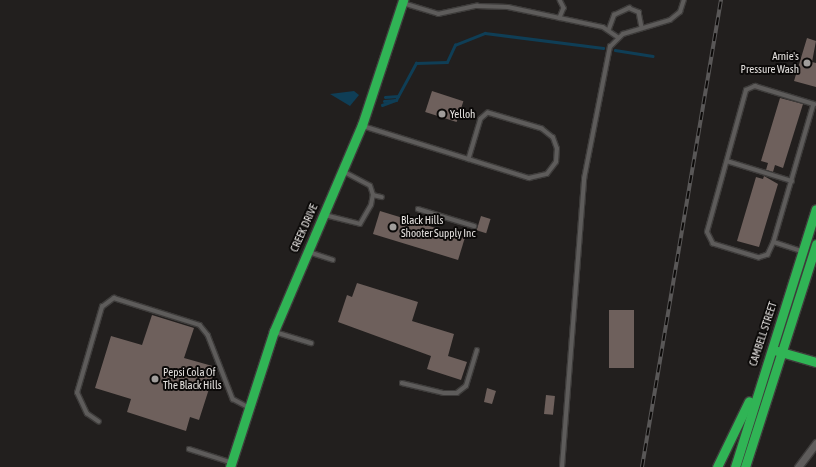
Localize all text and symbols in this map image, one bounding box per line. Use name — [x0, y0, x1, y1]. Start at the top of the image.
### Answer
place label: Arnie's Pressure Wash — [741, 50, 799, 76]
marker: Arnie's Pressure Wash — [802, 58, 812, 68]
place label: Yelloh — [450, 107, 475, 121]
marker: Yelloh — [437, 109, 447, 119]
street label: CREEK DRIVE — [288, 202, 320, 254]
place label: Black Hills Shooter Supply Inc — [401, 214, 476, 240]
marker: Black Hills Shooter Supply Inc — [388, 222, 398, 232]
street label: CAMBELL STREET — [746, 300, 780, 368]
place label: Pepsi Cola Of The Black Hills — [163, 366, 222, 392]
marker: Pepsi Cola Of The Black Hills — [150, 374, 160, 384]

